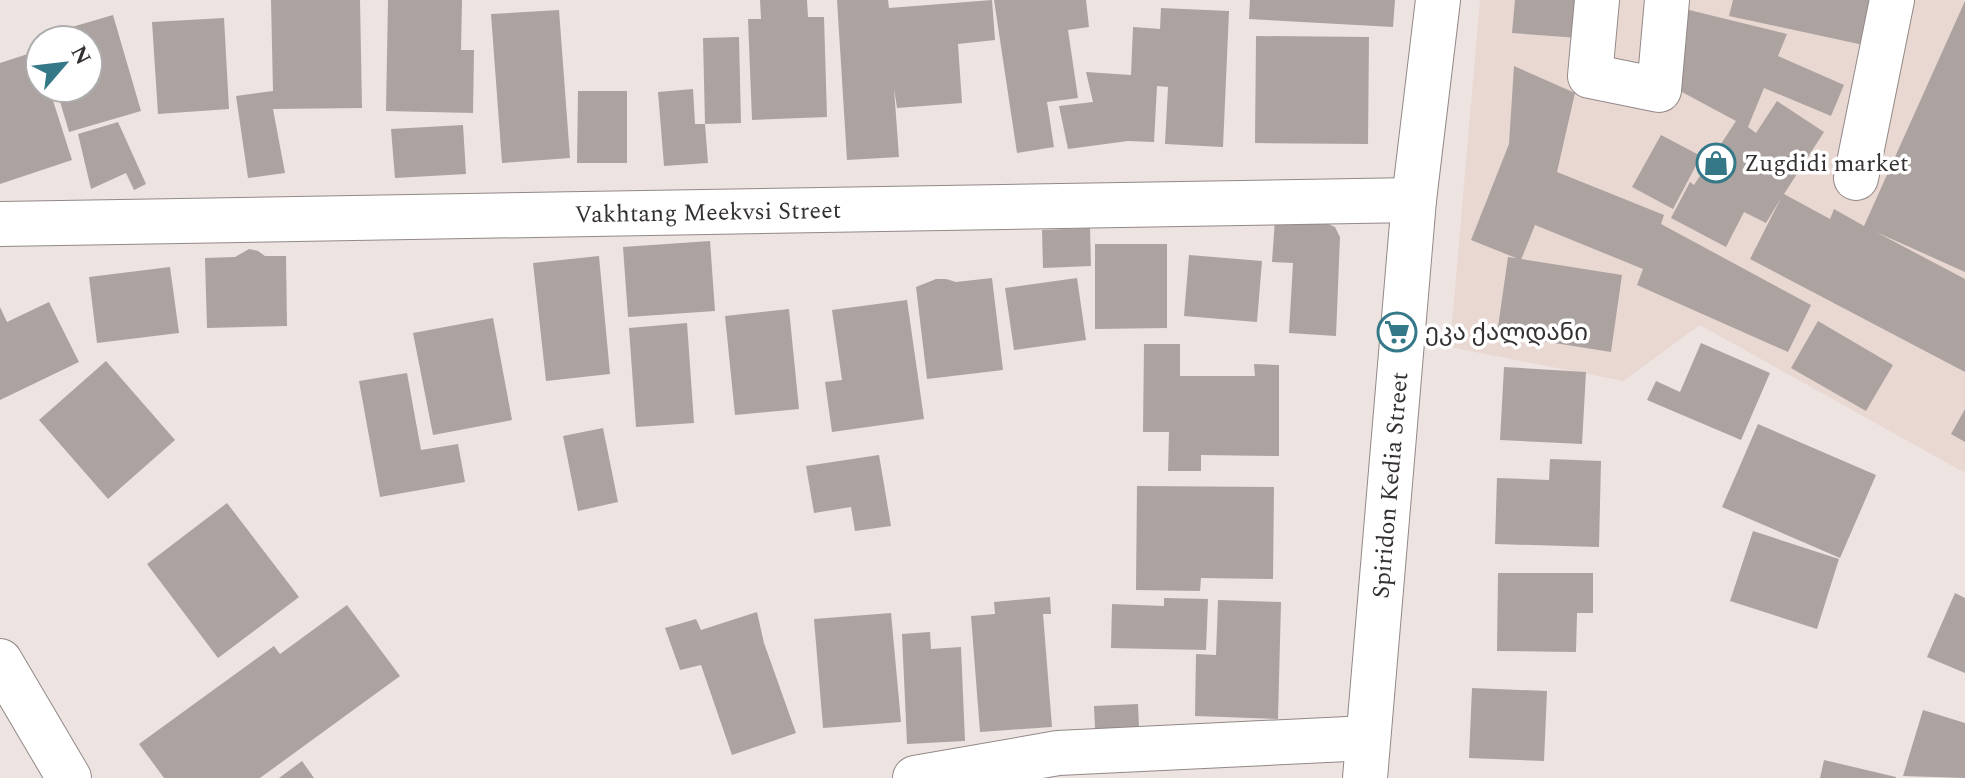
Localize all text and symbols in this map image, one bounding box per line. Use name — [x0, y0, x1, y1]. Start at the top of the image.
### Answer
north arrow — [24, 24, 104, 104]
text: N — [62, 40, 99, 71]
shop icon: Zugdidi market — [1695, 142, 1737, 184]
place label: Zugdidi market — [1744, 146, 1909, 182]
street label: Vakhtang Meekvsi Street — [574, 193, 842, 233]
supermarket icon: ეკა ქალდანი — [1376, 311, 1418, 353]
place label: ეკა ქალდანი — [1425, 315, 1588, 351]
street label: Spiridon Kedia Street — [1363, 370, 1418, 600]

